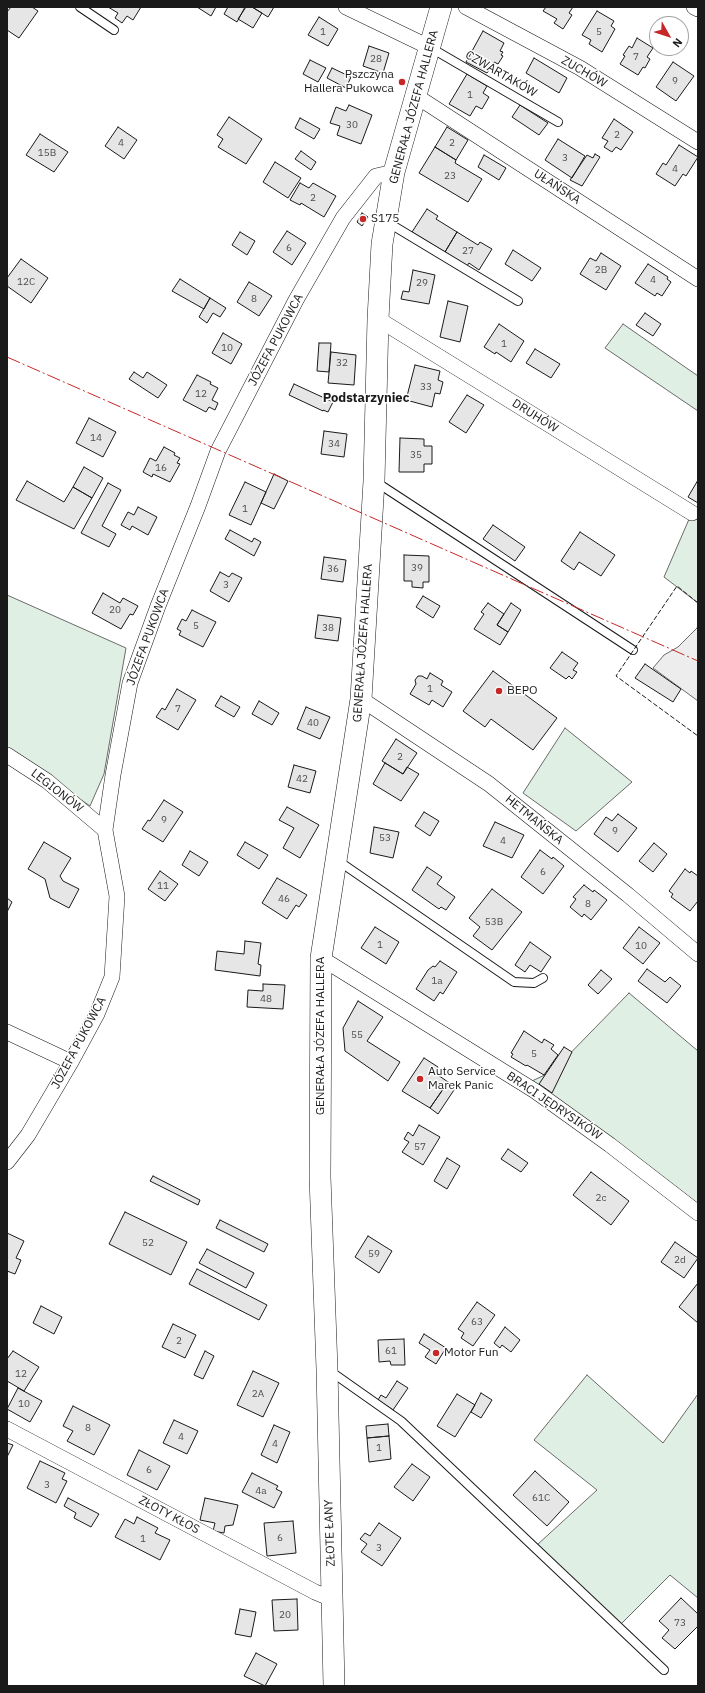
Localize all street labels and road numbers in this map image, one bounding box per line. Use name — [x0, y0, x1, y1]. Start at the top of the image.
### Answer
street label: GENERAŁA JÓZEFA HALLERA — [387, 28, 441, 186]
street label: CZWARTAKÓW — [463, 48, 539, 100]
street label: ZUCHÓW — [559, 53, 609, 91]
street label: UŁAŃSKA — [531, 167, 583, 207]
street label: JÓZEFA PUKOWCA — [246, 292, 306, 388]
street label: DRUHÓW — [509, 396, 561, 436]
street label: GENERAŁA JÓZEFA HALLERA — [350, 563, 376, 723]
street label: JÓZEFA PUKOWCA — [124, 587, 172, 687]
street label: LEGIONÓW — [28, 766, 86, 816]
street label: HETMAŃSKA — [502, 792, 566, 848]
street label: GENERAŁA JÓZEFA HALLERA — [314, 957, 328, 1115]
street label: JÓZEFA PUKOWCA — [49, 995, 109, 1091]
street label: BRACI JĘDRYSIKÓW — [504, 1069, 604, 1143]
street label: ZŁOTY KŁOS — [136, 1493, 202, 1537]
street label: ZŁOTE ŁANY — [322, 1499, 338, 1567]

